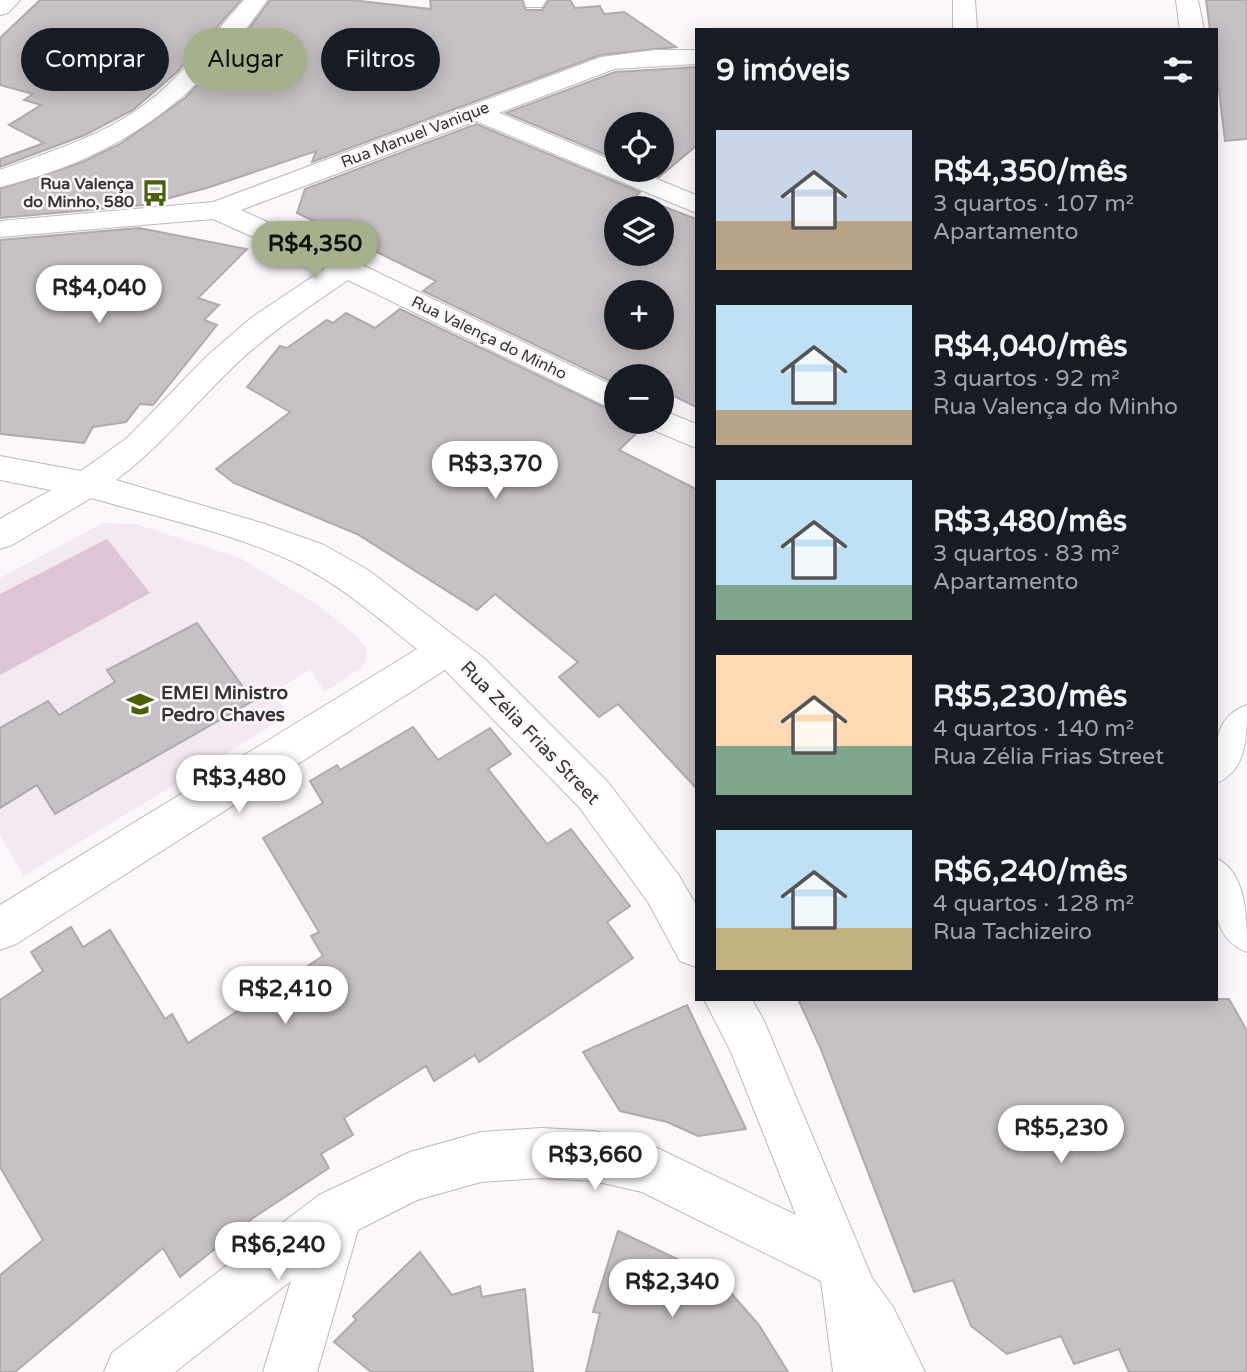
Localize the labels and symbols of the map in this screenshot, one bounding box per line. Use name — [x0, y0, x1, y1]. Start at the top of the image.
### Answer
street label: Rua Manuel Vanique — [338, 97, 492, 173]
place label: Rua Valença do Minho, 580 — [23, 174, 134, 212]
bus stop icon: Rua Valença do Minho, 580 — [140, 178, 170, 208]
pin: R$4,350 — [250, 222, 380, 281]
pin: R$4,040 — [34, 266, 164, 325]
street label: Rua Valença do Minho — [408, 292, 570, 384]
pin: R$3,370 — [430, 442, 560, 501]
street label: Rua Zélia Frias Street — [456, 657, 604, 809]
place label: EMEI Ministro Pedro Chaves — [161, 682, 288, 726]
school or university icon: EMEI Ministro Pedro Chaves — [125, 689, 155, 719]
pin: R$3,480 — [174, 756, 304, 815]
pin: R$2,410 — [220, 967, 350, 1026]
pin: R$5,230 — [996, 1106, 1126, 1165]
pin: R$3,660 — [530, 1132, 660, 1192]
pin: R$6,240 — [213, 1222, 343, 1282]
pin: R$2,340 — [607, 1260, 737, 1319]

